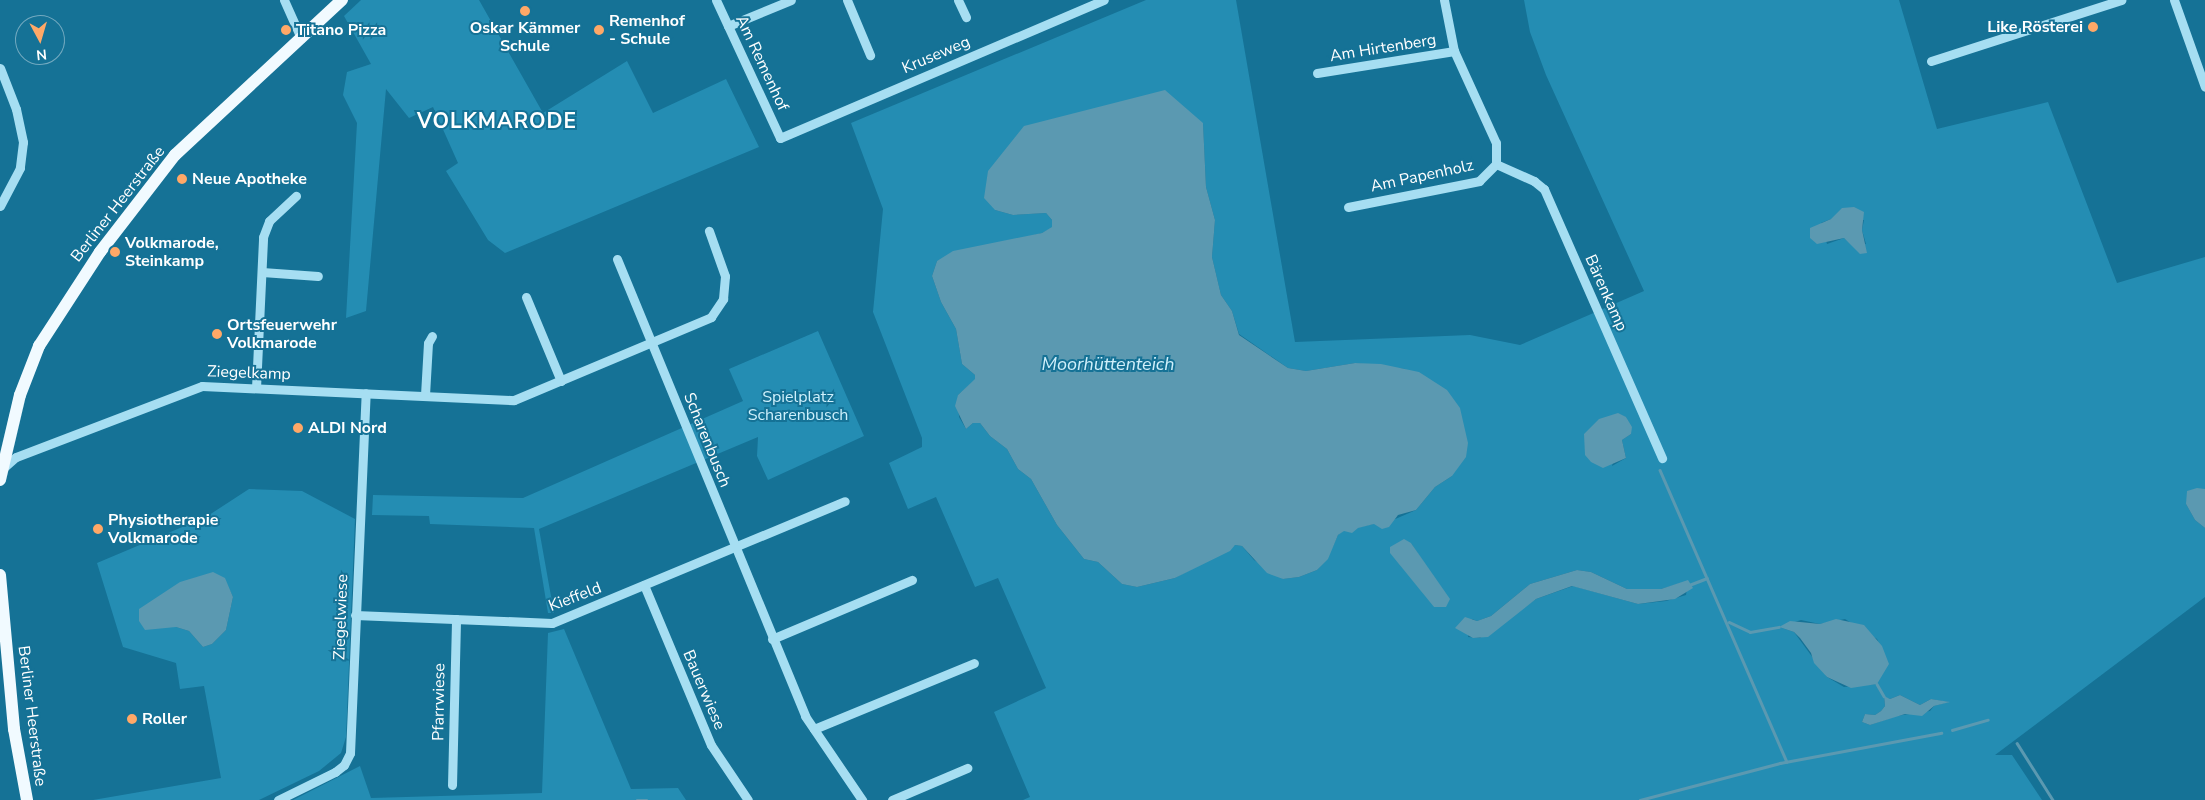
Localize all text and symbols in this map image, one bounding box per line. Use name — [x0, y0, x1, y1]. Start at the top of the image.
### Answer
marker: Oskar Kämmer Schule — [519, 5, 531, 17]
place label: Remenhof - Schule — [609, 11, 685, 49]
street label: Am Remenhof — [732, 12, 792, 114]
north arrow — [15, 15, 65, 65]
place label: Like Rösterei — [1987, 17, 2083, 37]
place label: Oskar Kämmer Schule — [470, 18, 580, 56]
place label: Titano Pizza — [296, 20, 386, 40]
marker: Like Rösterei — [2087, 21, 2099, 33]
marker: Titano Pizza — [280, 24, 292, 36]
marker: Remenhof - Schule — [593, 24, 605, 36]
street label: Am Hirtenberg — [1328, 30, 1438, 66]
street label: Kruseweg — [899, 32, 973, 78]
text: N — [35, 44, 48, 64]
district label: VOLKMARODE — [416, 108, 578, 134]
street label: Berliner Heerstraße — [67, 142, 169, 266]
street label: Am Papenholz — [1369, 156, 1475, 196]
place label: Neue Apotheke — [192, 169, 307, 189]
marker: Neue Apotheke — [176, 173, 188, 185]
place label: Volkmarode, Steinkamp — [125, 233, 219, 271]
marker: Volkmarode, Steinkamp — [109, 246, 121, 258]
street label: Bärenkamp — [1581, 252, 1631, 334]
place label: Ortsfeuerwehr Volkmarode — [227, 315, 337, 353]
marker: Ortsfeuerwehr Volkmarode — [211, 328, 223, 340]
water label: Moorhüttenteich — [1042, 353, 1174, 375]
street label: Ziegelkamp — [207, 362, 291, 384]
park label: Spielplatz Scharenbusch — [748, 387, 848, 425]
street label: Scharenbusch — [679, 390, 735, 490]
place label: ALDI Nord — [308, 418, 387, 438]
marker: ALDI Nord — [292, 422, 304, 434]
place label: Physiotherapie Volkmarode — [108, 510, 218, 548]
marker: Physiotherapie Volkmarode — [92, 523, 104, 535]
street label: Ziegelwiese — [330, 574, 352, 660]
street label: Kieffeld — [546, 578, 604, 616]
street label: Berliner Heerstraße — [14, 645, 50, 787]
street label: Bauerwiese — [679, 647, 729, 733]
street label: Pfarrwiese — [429, 663, 449, 741]
place label: Roller — [142, 709, 187, 729]
marker: Roller — [126, 713, 138, 725]

